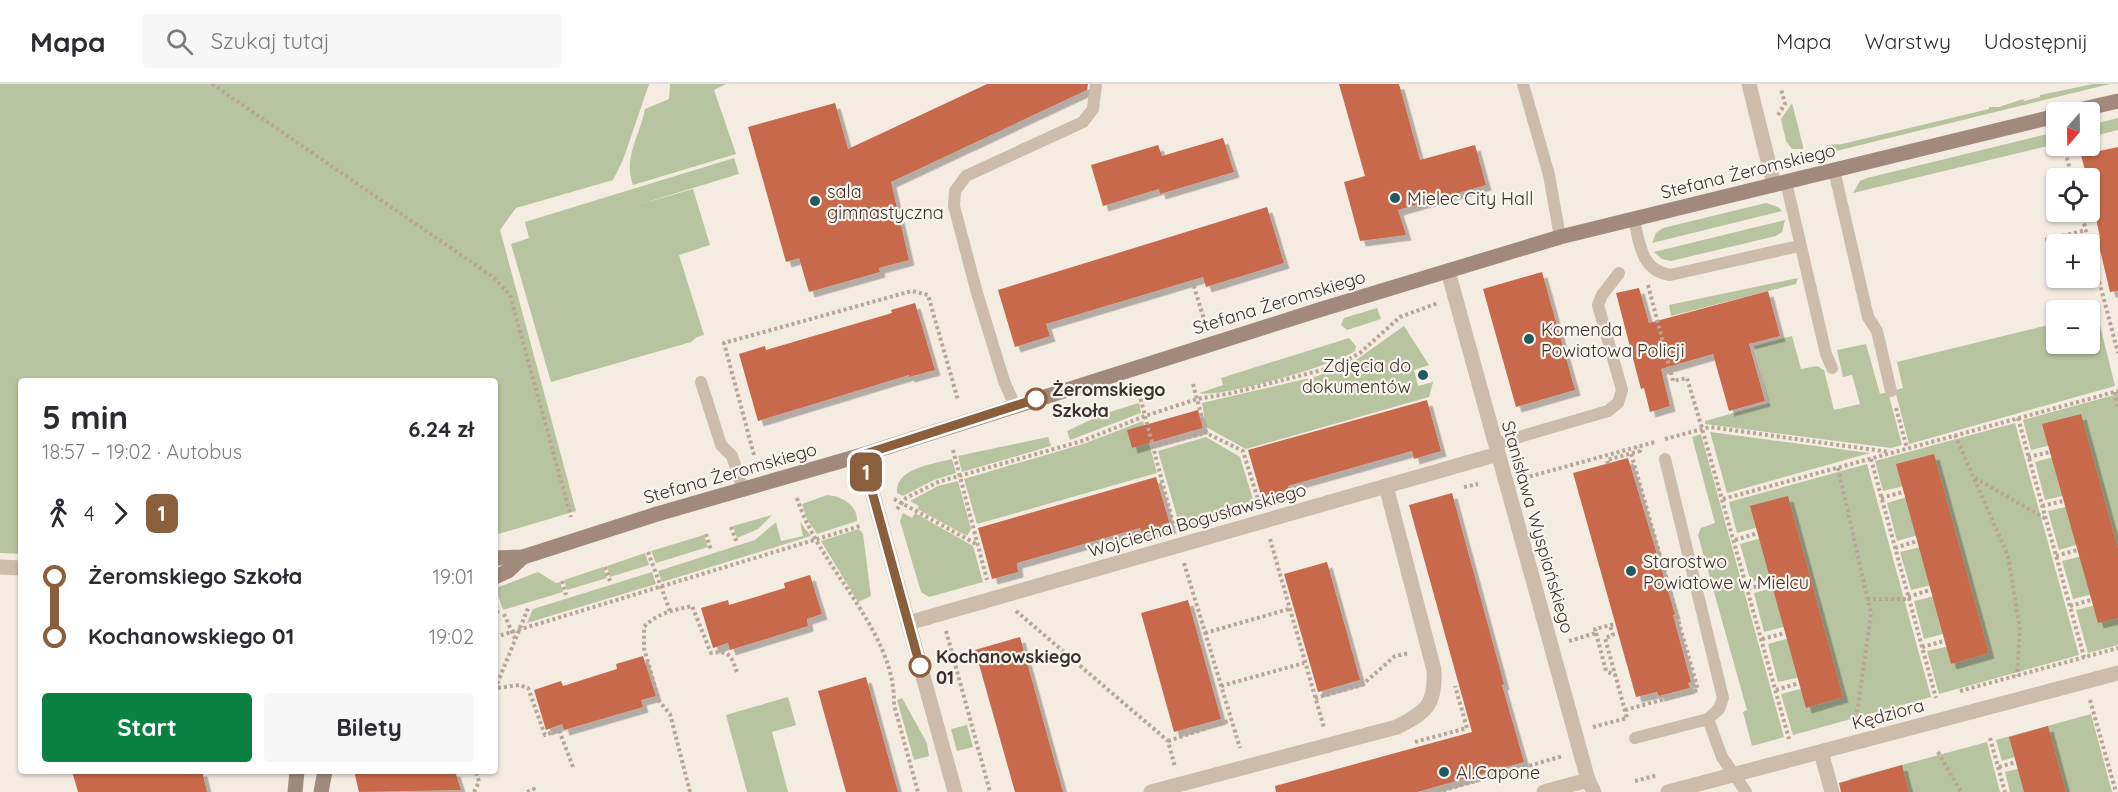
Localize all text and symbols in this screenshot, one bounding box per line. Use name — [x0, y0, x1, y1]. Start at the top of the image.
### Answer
search box — [142, 14, 562, 68]
text: Mapa — [30, 24, 106, 59]
icon: search — [163, 25, 196, 58]
text: Szukaj tutaj — [211, 27, 330, 55]
text: Mapa — [1776, 28, 1831, 54]
text: Warstwy — [1864, 28, 1951, 54]
text: Udostępnij — [1984, 28, 2088, 54]
north arrow — [2046, 102, 2100, 156]
map controls — [2046, 102, 2100, 354]
street label: Stefana Żeromskiego — [1658, 138, 1838, 204]
button: locate — [2046, 168, 2100, 222]
place label: sala gimnastyczna — [827, 180, 944, 224]
place label: Mielec City Hall — [1407, 187, 1533, 210]
marker: Mielec City Hall — [1388, 191, 1402, 205]
marker: sala gimnastyczna — [808, 194, 822, 208]
button: + — [2046, 234, 2100, 288]
street label: Stefana Żeromskiego — [1190, 265, 1368, 339]
button: − — [2046, 300, 2100, 354]
place label: Komenda Powiatowa Policji — [1541, 318, 1684, 362]
marker: Komenda Powiatowa Policji — [1522, 332, 1536, 346]
place label: Zdjęcia do dokumentów — [1302, 354, 1411, 398]
marker: Zdjęcia do dokumentów — [1416, 368, 1430, 382]
place label: Żeromskiego Szkoła — [1052, 378, 1166, 422]
marker: Żeromskiego Szkoła — [1025, 388, 1047, 410]
text: 5 min — [42, 396, 128, 437]
text: 6.24 zł — [408, 415, 474, 443]
street label: Stanisława Wyspiańskiego — [1497, 418, 1579, 636]
street label: Stefana Żeromskiego — [641, 437, 819, 509]
text: 18:57 – 19:02 · Autobus — [42, 439, 242, 464]
line badge: 1 — [846, 452, 886, 492]
text: 1 — [862, 459, 870, 485]
street label: Wojciecha Bogusławskiego — [1085, 478, 1309, 562]
icon: walk — [42, 497, 75, 530]
icon: forward — [104, 497, 137, 530]
text: 1 — [158, 500, 166, 526]
text: 4 — [84, 501, 95, 526]
place label: Starostwo Powiatowe w Mielcu — [1643, 550, 1809, 594]
text: Żeromskiego Szkoła — [88, 562, 302, 590]
text: 19:01 — [432, 564, 474, 589]
marker: Starostwo Powiatowe w Mielcu — [1624, 564, 1638, 578]
text: Kochanowskiego 01 — [88, 622, 294, 650]
text: 19:02 — [429, 624, 474, 649]
place label: Kochanowskiego 01 — [936, 645, 1082, 689]
marker: Kochanowskiego 01 — [909, 655, 931, 677]
button: Start — [42, 693, 252, 762]
button: Bilety — [264, 693, 474, 762]
street label: Kędziora — [1849, 693, 1927, 735]
place label: Al.Capone — [1456, 761, 1540, 784]
marker: Al.Capone — [1437, 765, 1451, 779]

